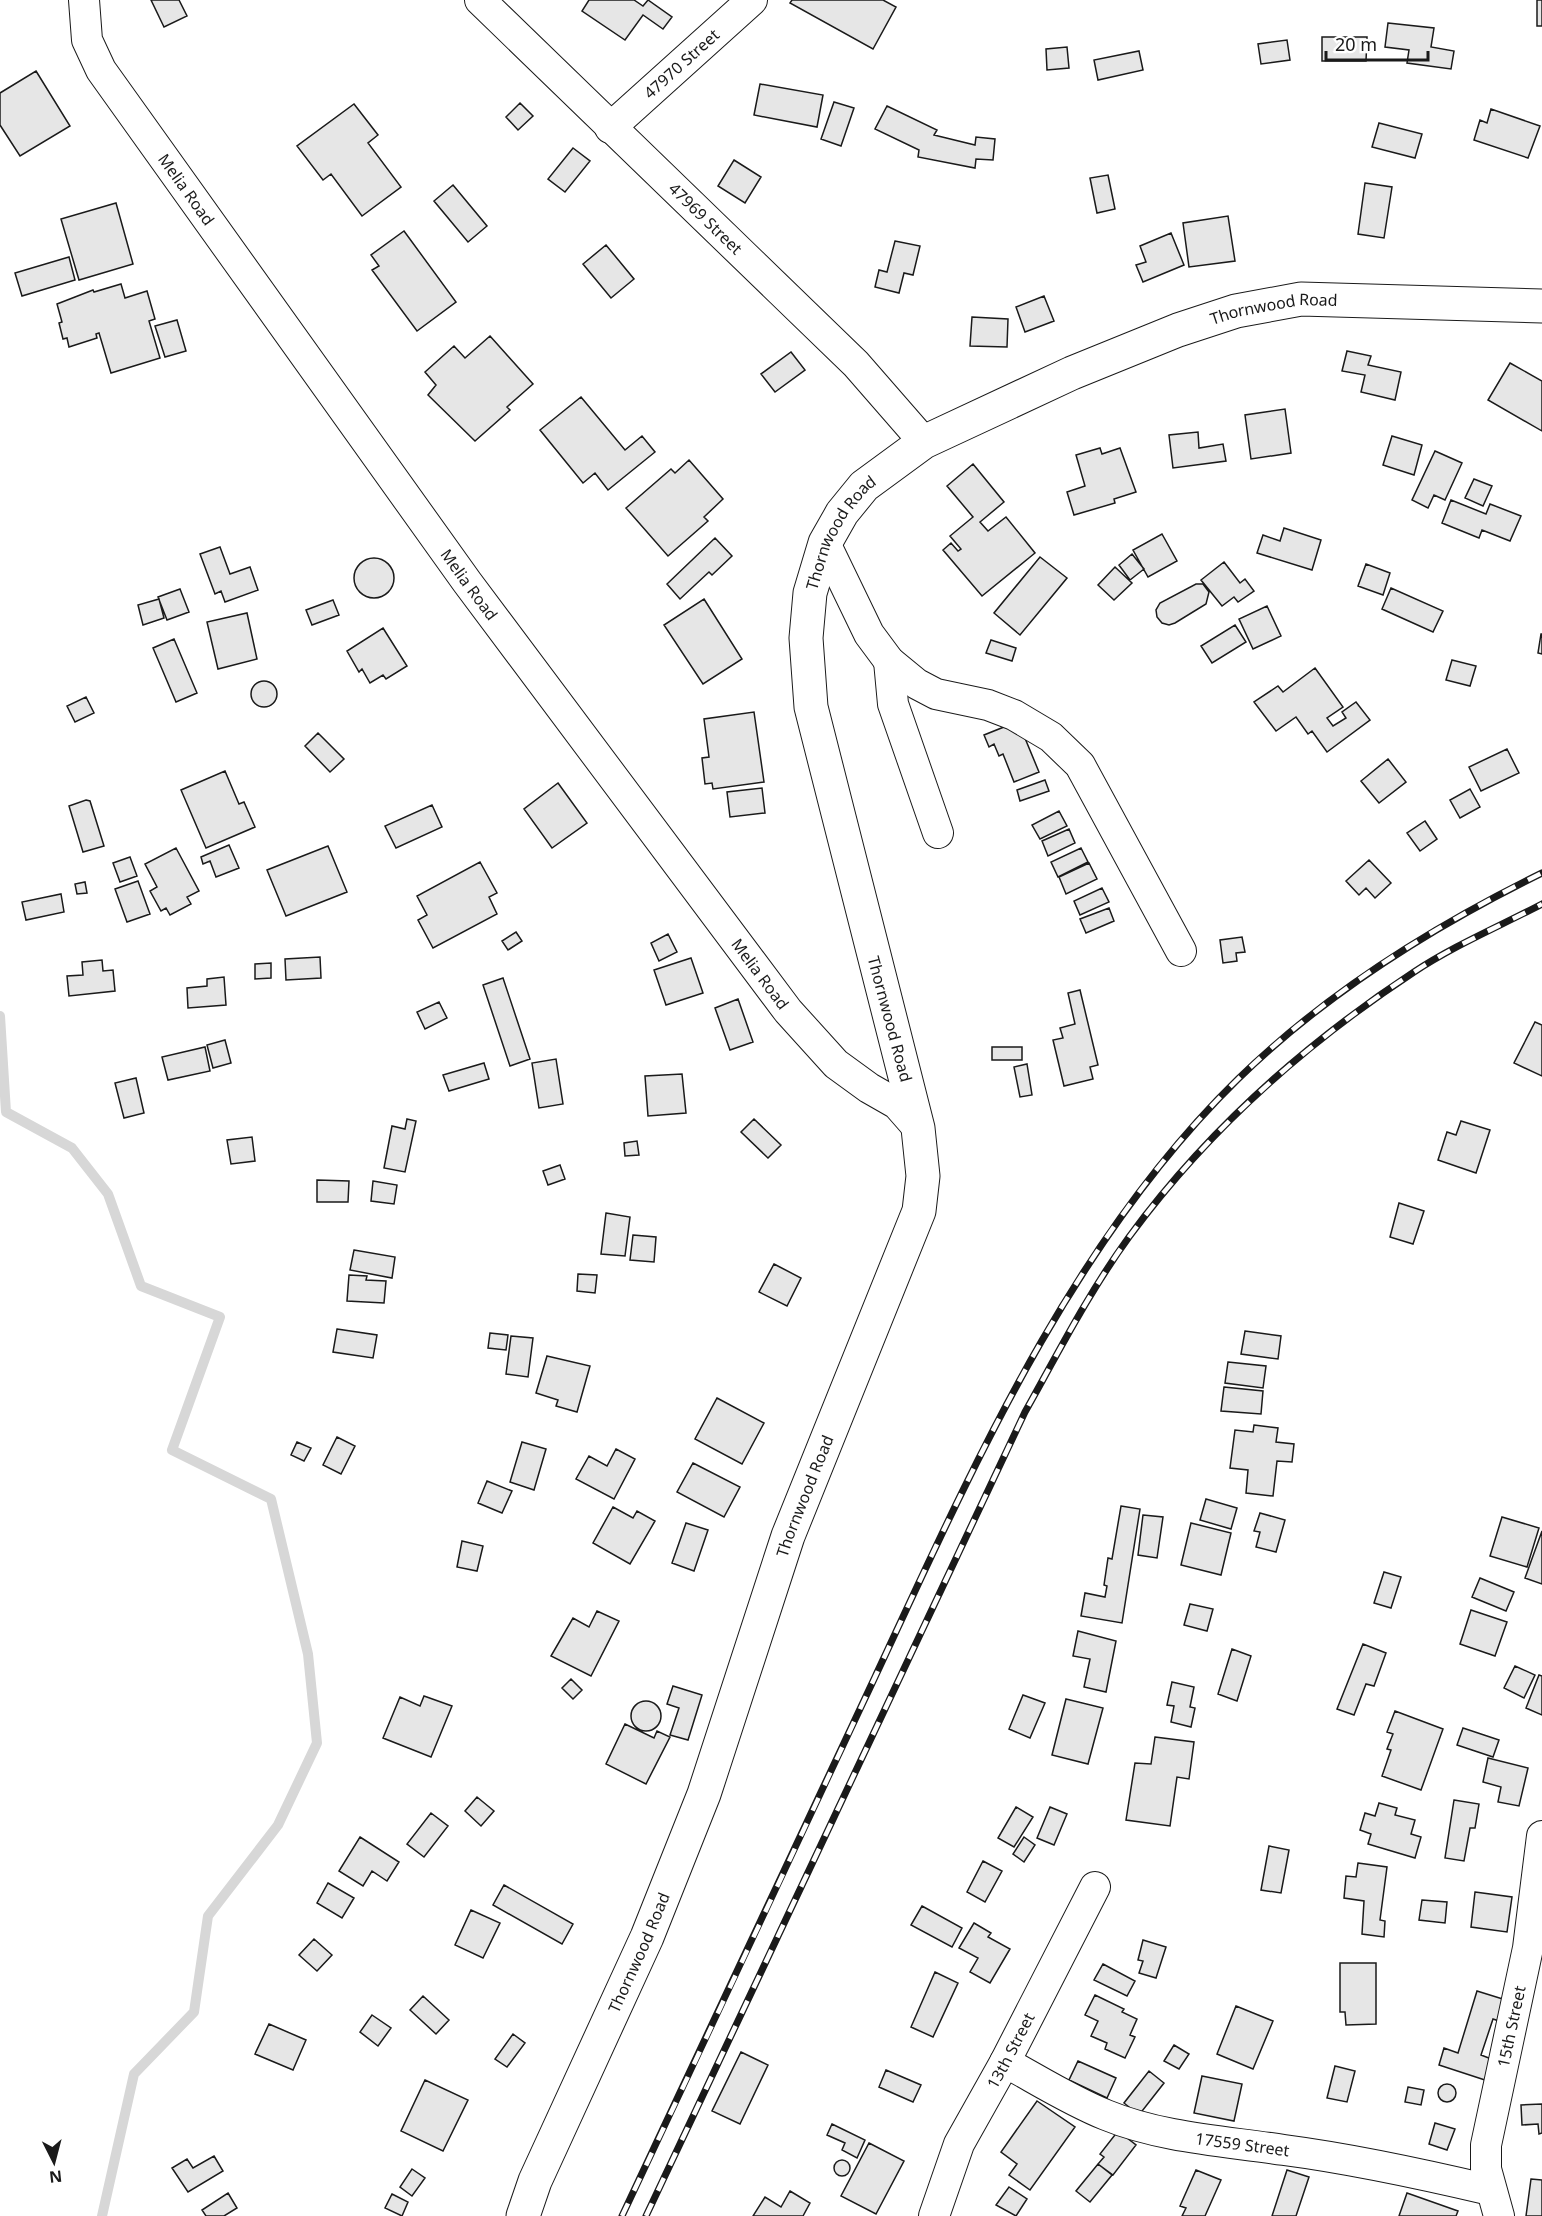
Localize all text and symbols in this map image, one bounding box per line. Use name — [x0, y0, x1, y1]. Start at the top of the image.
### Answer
street label: 47970 Street — [639, 24, 724, 104]
scale bar — [1326, 24, 1428, 62]
text: 20 m — [1335, 32, 1377, 56]
street label: Melia Road — [153, 149, 220, 230]
street label: 47969 Street — [664, 178, 747, 259]
street label: Thornwood Road — [1207, 288, 1338, 330]
street label: Thornwood Road — [801, 470, 880, 592]
street label: Melia Road — [436, 544, 503, 625]
street label: Melia Road — [726, 934, 794, 1014]
street label: Thornwood Road — [863, 954, 917, 1084]
street label: Thornwood Road — [771, 1432, 839, 1560]
street label: Thornwood Road — [603, 1889, 675, 2016]
street label: 15th Street — [1492, 1983, 1531, 2069]
street label: 13th Street — [981, 2009, 1040, 2092]
street label: 17559 Street — [1194, 2127, 1291, 2162]
north arrow — [24, 2132, 84, 2192]
text: N — [48, 2165, 63, 2189]

